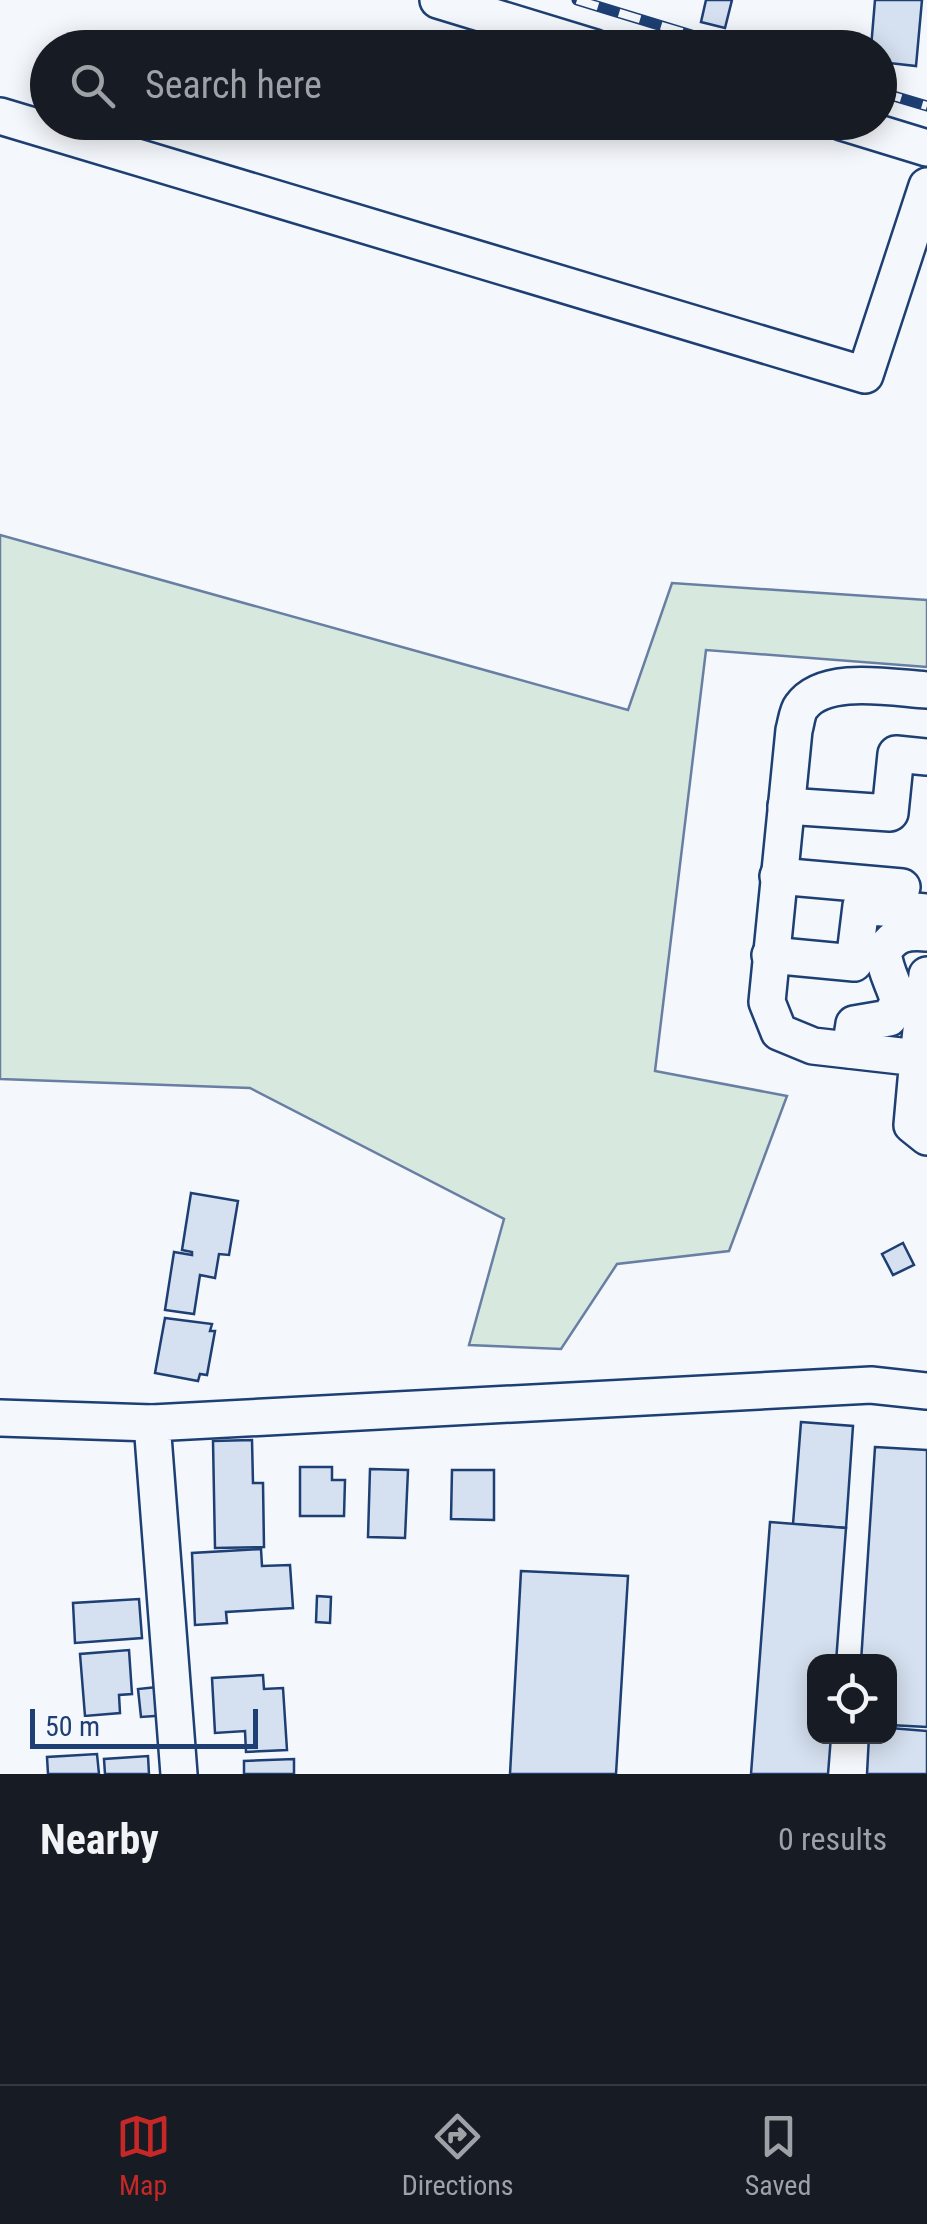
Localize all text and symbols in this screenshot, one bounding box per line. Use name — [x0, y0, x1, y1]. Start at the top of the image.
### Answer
search box — [30, 30, 897, 140]
icon: search — [65, 58, 120, 113]
text: Search here — [145, 63, 322, 107]
map controls — [807, 1654, 897, 1744]
button: locate — [807, 1654, 897, 1744]
scale bar — [30, 1704, 258, 1748]
text: 50 m — [45, 1710, 100, 1743]
text: Nearby — [40, 1815, 159, 1864]
text: 0 results — [778, 1820, 887, 1858]
tab: Map — [116, 2109, 171, 2202]
tab: Directions — [402, 2109, 514, 2202]
tab: Saved — [745, 2109, 811, 2202]

